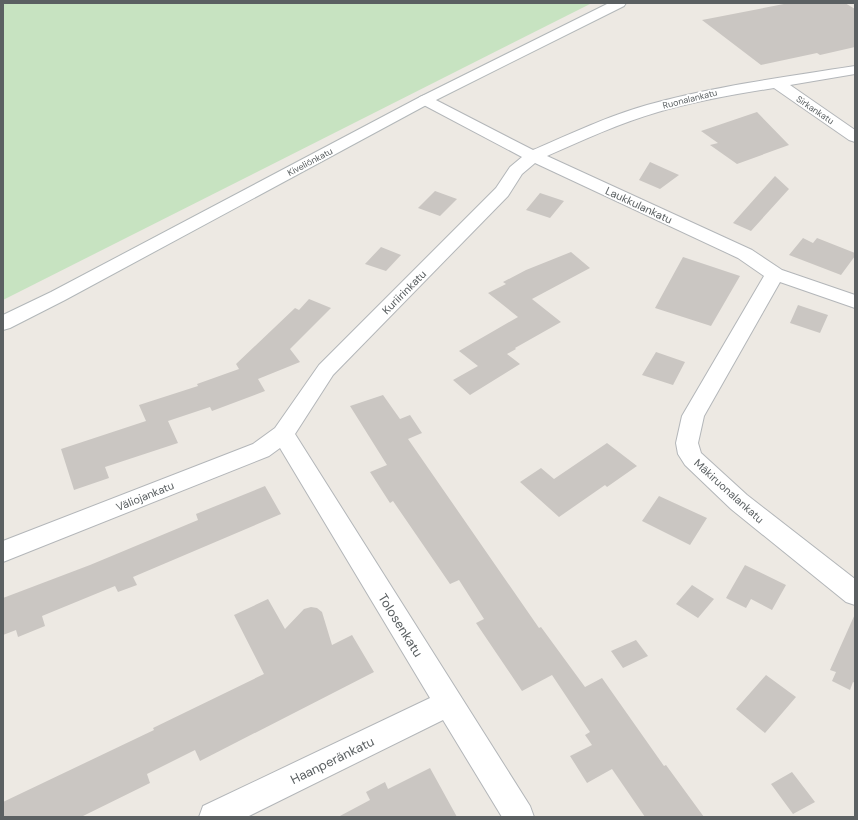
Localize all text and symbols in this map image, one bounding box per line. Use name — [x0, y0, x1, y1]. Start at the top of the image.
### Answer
street label: Ruonalankatu — [661, 86, 719, 112]
street label: Sirkankatu — [794, 93, 836, 127]
street label: Kiveliönkatu — [285, 145, 335, 179]
street label: Laukkulankatu — [603, 183, 675, 227]
street label: Kuriirinkatu — [379, 267, 429, 317]
street label: Mäkiruonalankatu — [691, 456, 767, 526]
street label: Väliojankatu — [114, 478, 176, 514]
street label: Tolosenkatu — [374, 590, 427, 660]
street label: Haanperänkatu — [287, 733, 377, 788]

